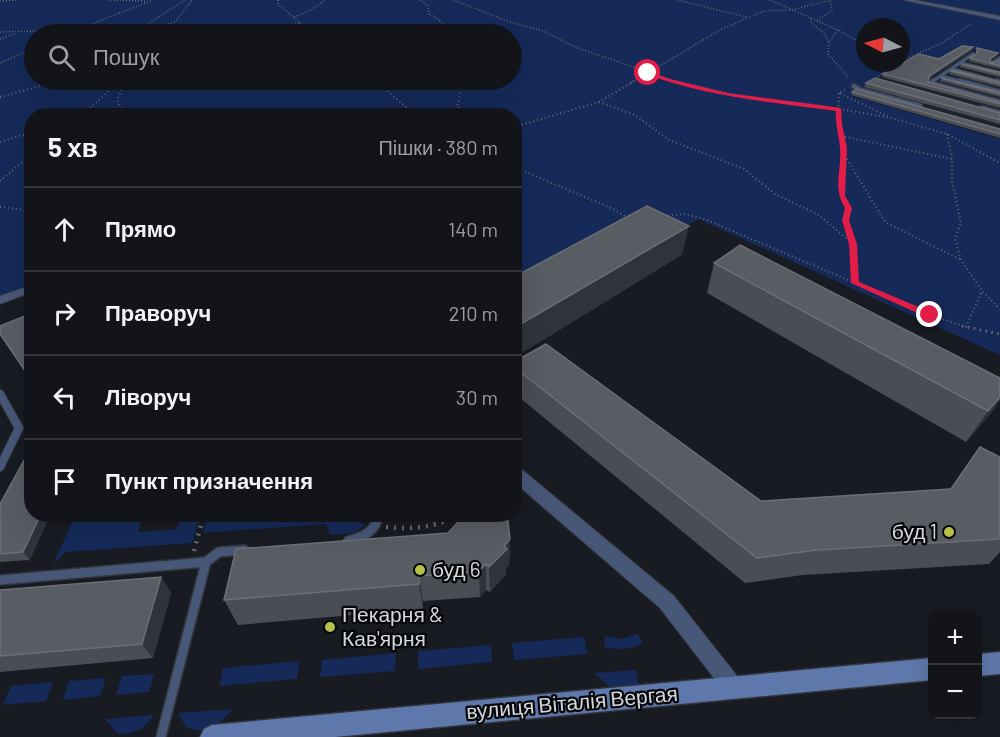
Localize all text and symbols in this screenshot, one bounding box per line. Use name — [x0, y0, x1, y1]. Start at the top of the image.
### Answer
north arrow — [856, 18, 910, 72]
search box — [24, 24, 522, 90]
icon: search — [45, 41, 78, 74]
text: Пошук — [93, 43, 159, 69]
route start — [634, 59, 660, 85]
text: 5 хв — [48, 131, 98, 162]
text: Пішки · 380 m — [378, 135, 498, 159]
icon: ahead — [48, 213, 81, 246]
text: Прямо — [105, 215, 176, 241]
text: 140 m — [448, 217, 498, 241]
icon: right — [48, 297, 81, 330]
text: Праворуч — [105, 299, 211, 325]
text: 210 m — [449, 301, 498, 325]
route end — [916, 301, 942, 327]
icon: left — [48, 381, 81, 414]
text: Ліворуч — [105, 383, 191, 409]
text: 30 m — [456, 385, 498, 409]
icon: arrive — [48, 465, 81, 498]
text: Пункт призначення — [105, 467, 313, 493]
place label: буд 1 — [892, 518, 937, 543]
marker: буд 1 — [942, 525, 956, 539]
place label: буд 6 — [432, 556, 481, 581]
marker: буд 6 — [413, 563, 427, 577]
place label: Пекарня & Кав'ярня — [342, 601, 443, 650]
map controls — [928, 611, 982, 719]
button: + — [928, 611, 982, 665]
marker: Пекарня & Кав'ярня — [323, 620, 337, 634]
button: − — [928, 665, 982, 719]
street label: вулиця Віталія Вергая — [465, 680, 679, 723]

